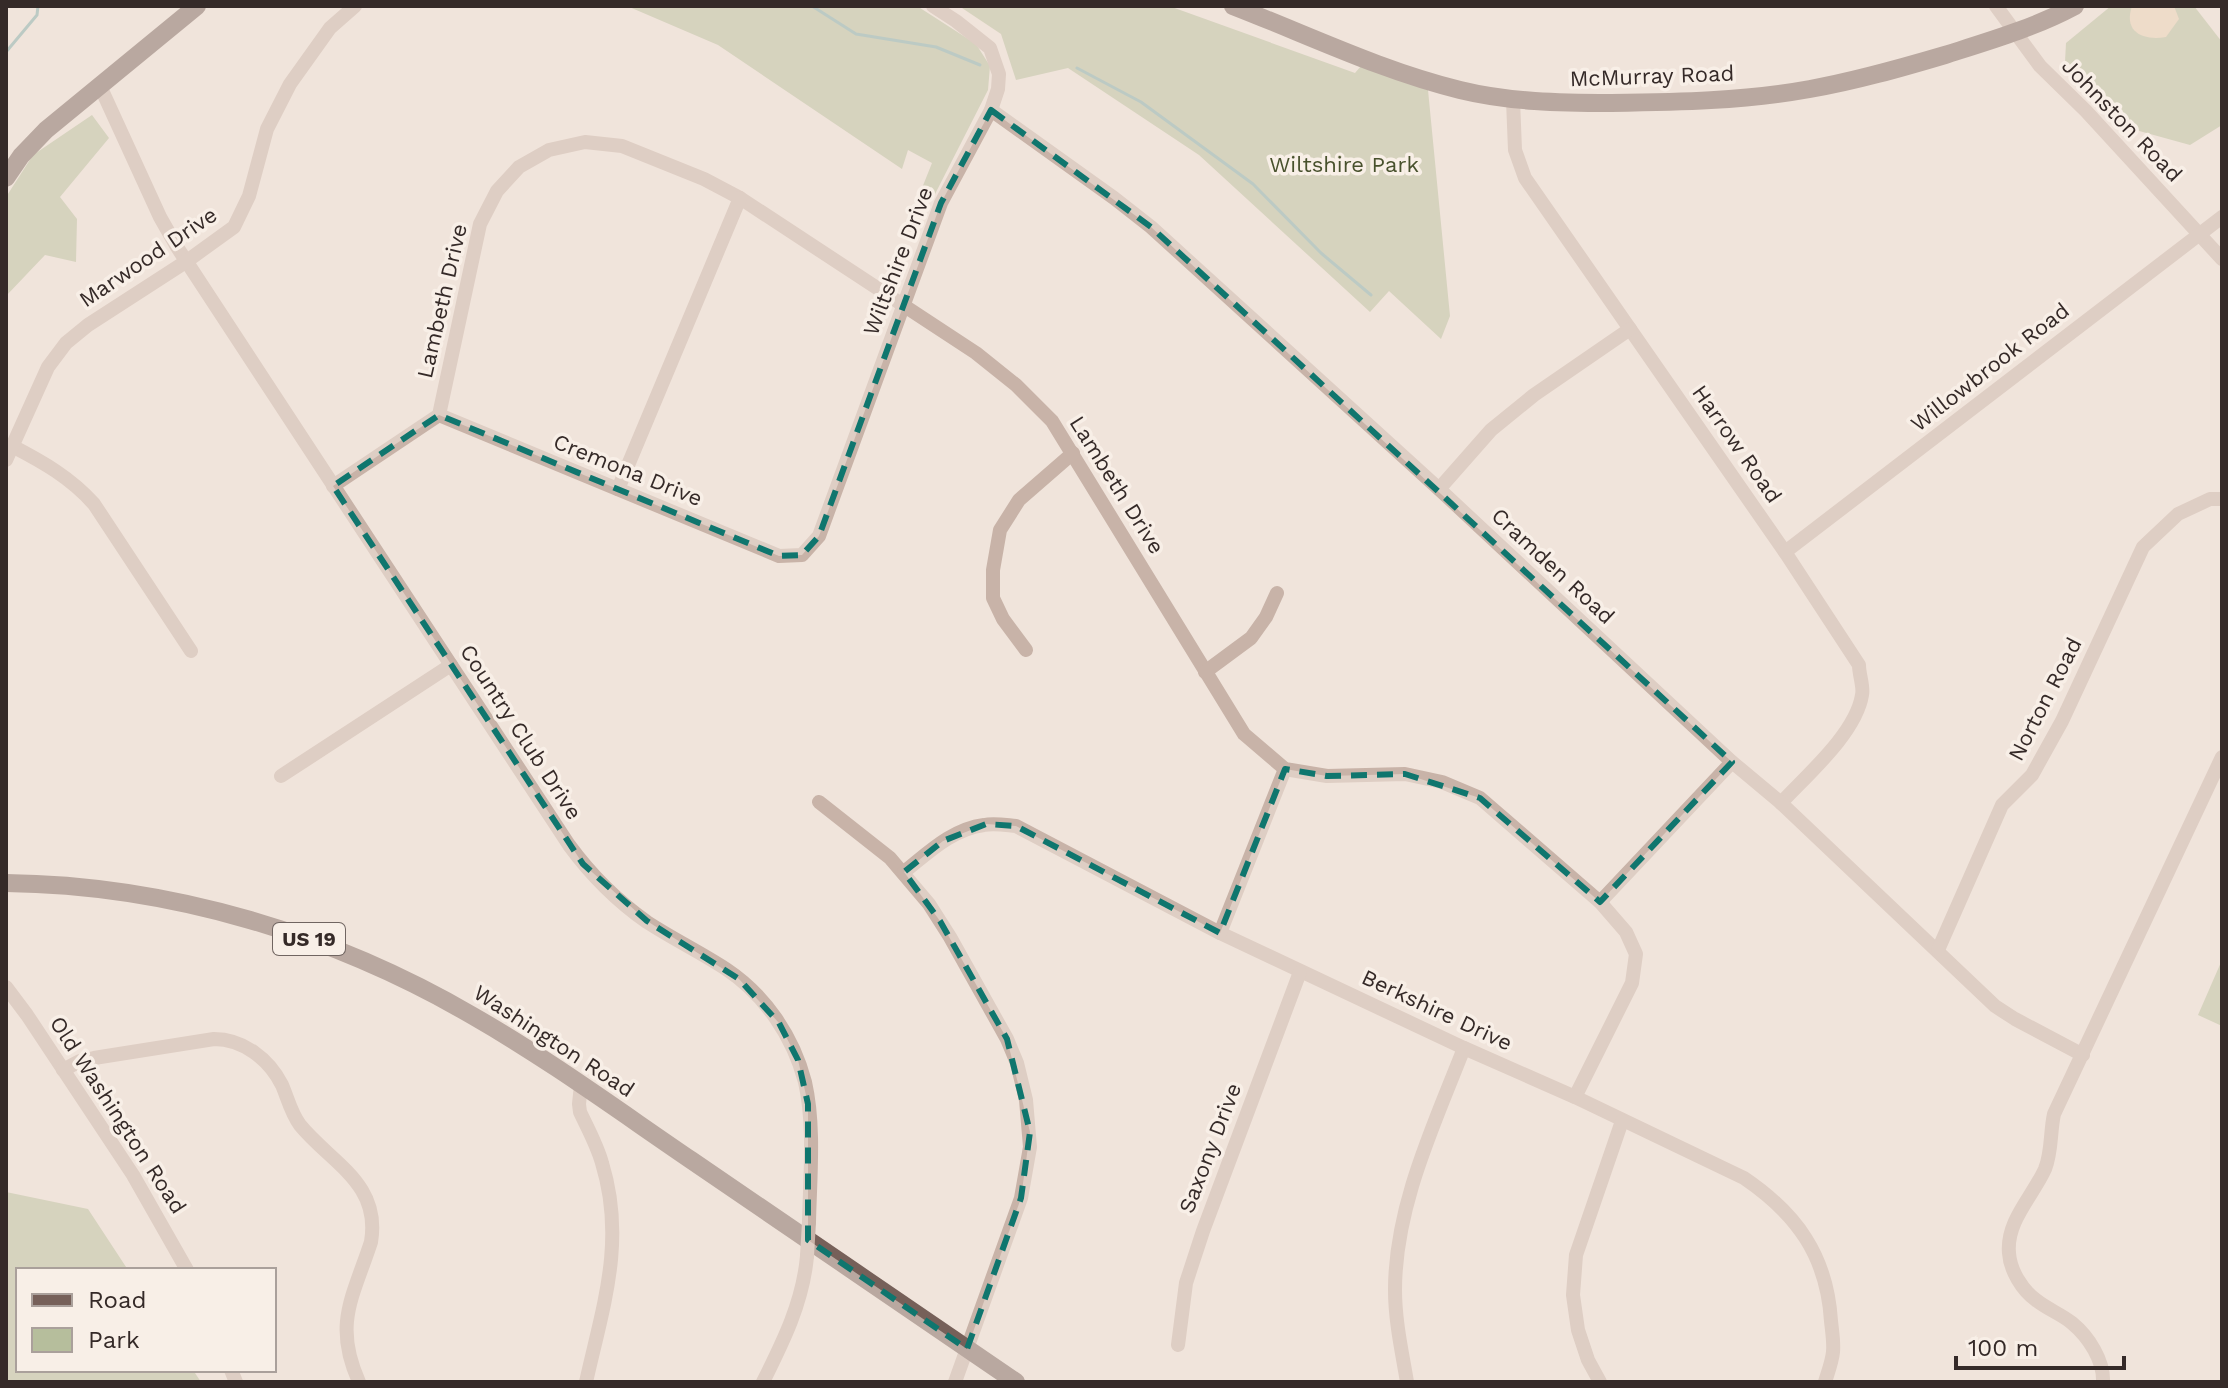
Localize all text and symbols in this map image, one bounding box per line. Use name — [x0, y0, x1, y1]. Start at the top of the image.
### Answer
street label: Johnston Road — [2057, 53, 2187, 187]
street label: McMurray Road — [1569, 61, 1735, 91]
park label: Wiltshire Park — [1269, 152, 1419, 177]
street label: Wiltshire Drive — [858, 183, 938, 339]
street label: Marwood Drive — [74, 202, 222, 312]
street label: Lambeth Drive — [412, 221, 472, 381]
street label: Willowbrook Road — [1906, 298, 2074, 436]
street label: Harrow Road — [1687, 380, 1787, 508]
street label: Lambeth Drive — [1065, 411, 1169, 559]
street label: Cremona Drive — [550, 429, 706, 511]
street label: Cramden Road — [1487, 503, 1619, 629]
street label: Norton Road — [2003, 633, 2087, 765]
street label: Country Club Drive — [455, 640, 587, 824]
road number: US 19 — [273, 923, 345, 955]
street label: Berkshire Drive — [1358, 964, 1516, 1056]
street label: Washington Road — [469, 980, 639, 1102]
street label: Old Washington Road — [45, 1012, 191, 1218]
street label: Saxony Drive — [1174, 1079, 1246, 1217]
legend — [16, 1268, 276, 1372]
text: Road — [88, 1286, 147, 1314]
scale bar — [1956, 1320, 2124, 1370]
text: Park — [88, 1326, 140, 1354]
text: 100 m — [1968, 1334, 2038, 1362]

